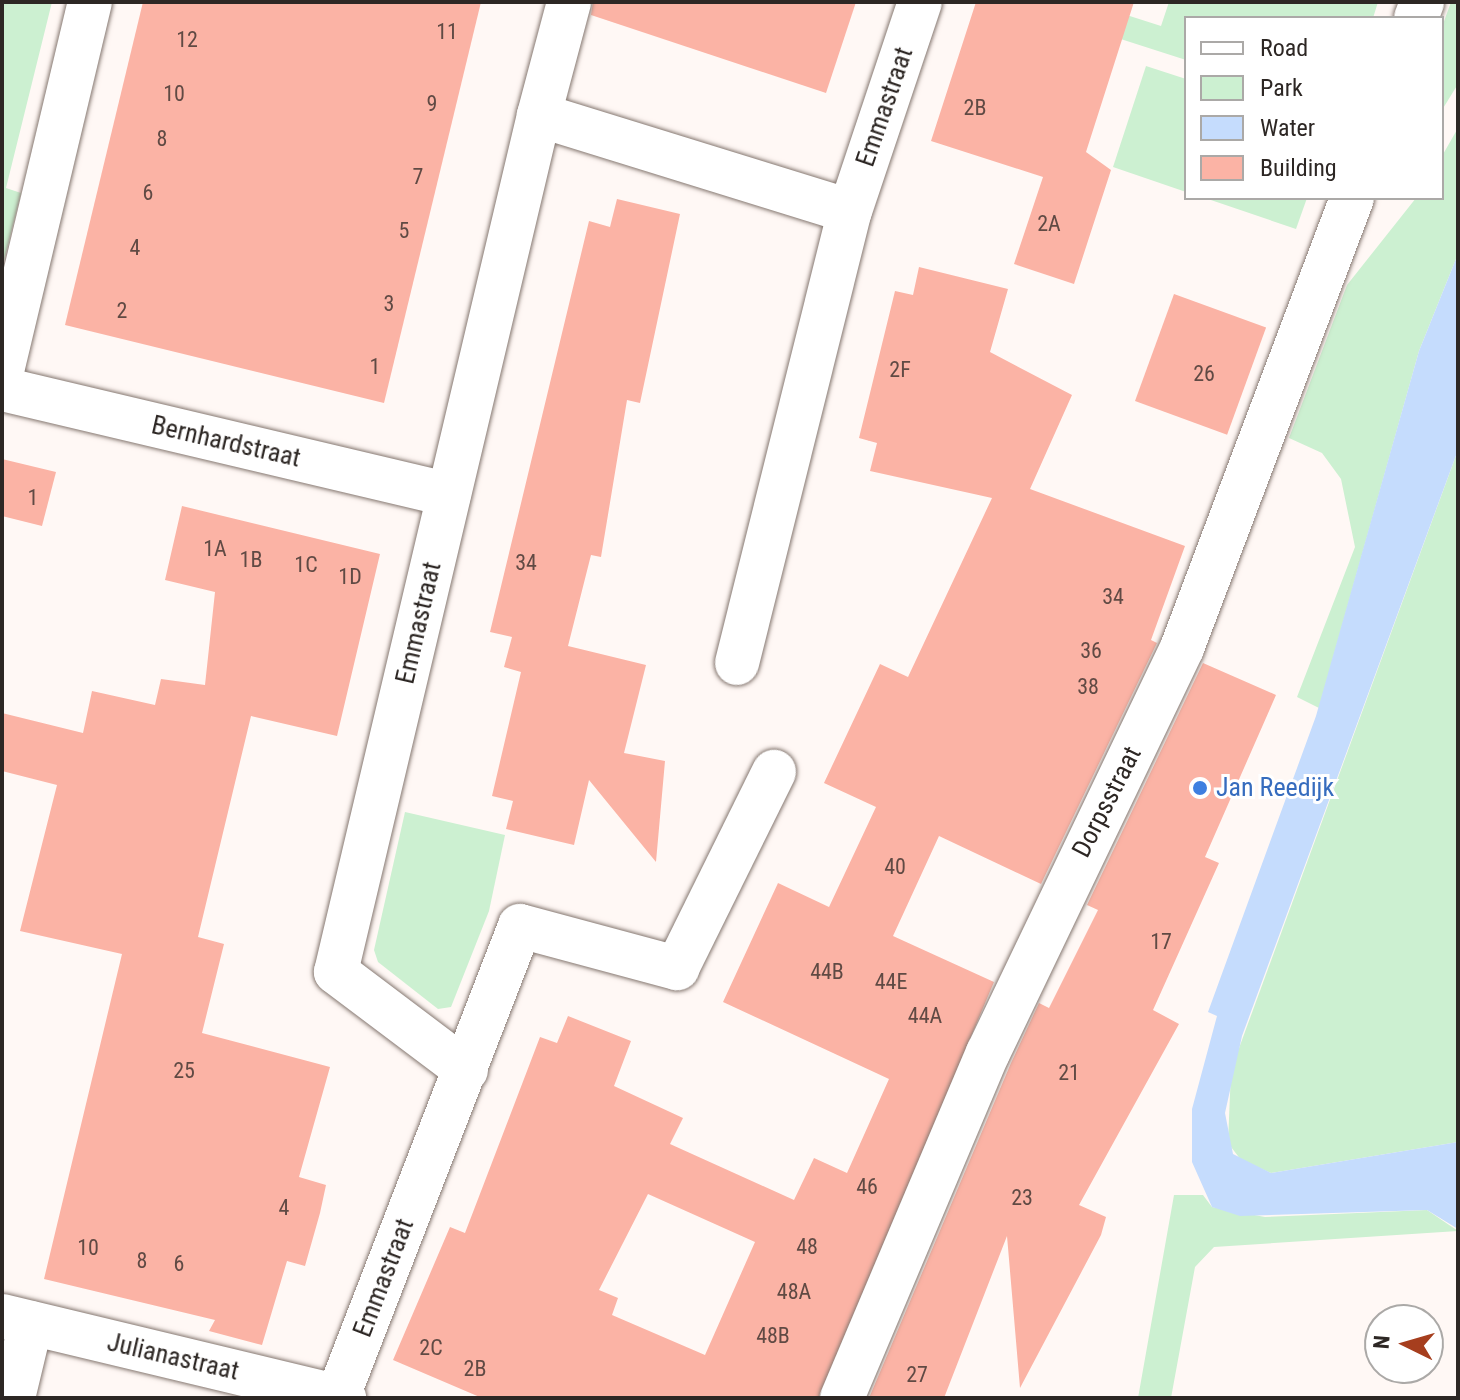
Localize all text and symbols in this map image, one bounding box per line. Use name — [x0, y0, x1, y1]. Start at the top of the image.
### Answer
legend — [1184, 16, 1444, 200]
house number: 11 — [436, 19, 458, 45]
house number: 12 — [176, 27, 198, 53]
text: Road — [1260, 34, 1308, 62]
street label: Emmastraat — [850, 43, 920, 171]
text: Park — [1260, 74, 1303, 102]
house number: 10 — [163, 81, 185, 107]
house number: 9 — [427, 91, 437, 117]
house number: 2B — [964, 95, 986, 121]
text: Water — [1260, 114, 1315, 142]
house number: 8 — [157, 126, 167, 152]
text: Building — [1260, 154, 1337, 182]
house number: 7 — [413, 164, 423, 190]
house number: 6 — [143, 180, 153, 206]
house number: 2A — [1037, 211, 1061, 237]
house number: 5 — [399, 218, 409, 244]
house number: 4 — [130, 235, 140, 261]
house number: 3 — [384, 291, 394, 317]
house number: 2 — [117, 298, 127, 324]
house number: 1 — [370, 354, 380, 380]
house number: 2F — [889, 357, 911, 383]
house number: 26 — [1193, 361, 1215, 387]
street label: Bernhardstraat — [148, 410, 304, 474]
house number: 1 — [28, 485, 38, 511]
house number: 1A — [203, 536, 227, 562]
house number: 1B — [240, 547, 262, 573]
house number: 34 — [515, 550, 537, 576]
house number: 1C — [294, 552, 318, 578]
street label: Emmastraat — [390, 559, 448, 687]
house number: 1D — [338, 564, 362, 590]
house number: 34 — [1102, 584, 1124, 610]
house number: 36 — [1080, 638, 1102, 664]
house number: 38 — [1077, 674, 1099, 700]
street label: Dorpsstraat — [1066, 741, 1148, 863]
place label: Jan Reedijk — [1216, 772, 1334, 804]
marker: Jan Reedijk — [1191, 779, 1209, 797]
house number: 40 — [884, 854, 906, 880]
house number: 17 — [1150, 929, 1172, 955]
house number: 44B — [810, 959, 844, 985]
house number: 44E — [875, 969, 907, 995]
house number: 44A — [908, 1003, 942, 1029]
house number: 25 — [173, 1058, 195, 1084]
house number: 21 — [1058, 1060, 1080, 1086]
house number: 46 — [856, 1174, 878, 1200]
house number: 23 — [1011, 1185, 1033, 1211]
house number: 4 — [279, 1195, 289, 1221]
street label: Emmastraat — [347, 1214, 421, 1342]
house number: 48 — [796, 1234, 818, 1260]
house number: 10 — [77, 1235, 99, 1261]
house number: 8 — [137, 1248, 147, 1274]
house number: 6 — [174, 1251, 184, 1277]
house number: 48A — [777, 1279, 811, 1305]
north arrow — [1364, 1304, 1444, 1384]
house number: 48B — [756, 1323, 790, 1349]
street label: Julianastraat — [104, 1327, 242, 1387]
text: N — [1369, 1334, 1395, 1350]
house number: 2C — [419, 1335, 443, 1361]
house number: 2B — [464, 1356, 486, 1382]
house number: 27 — [906, 1362, 928, 1388]

